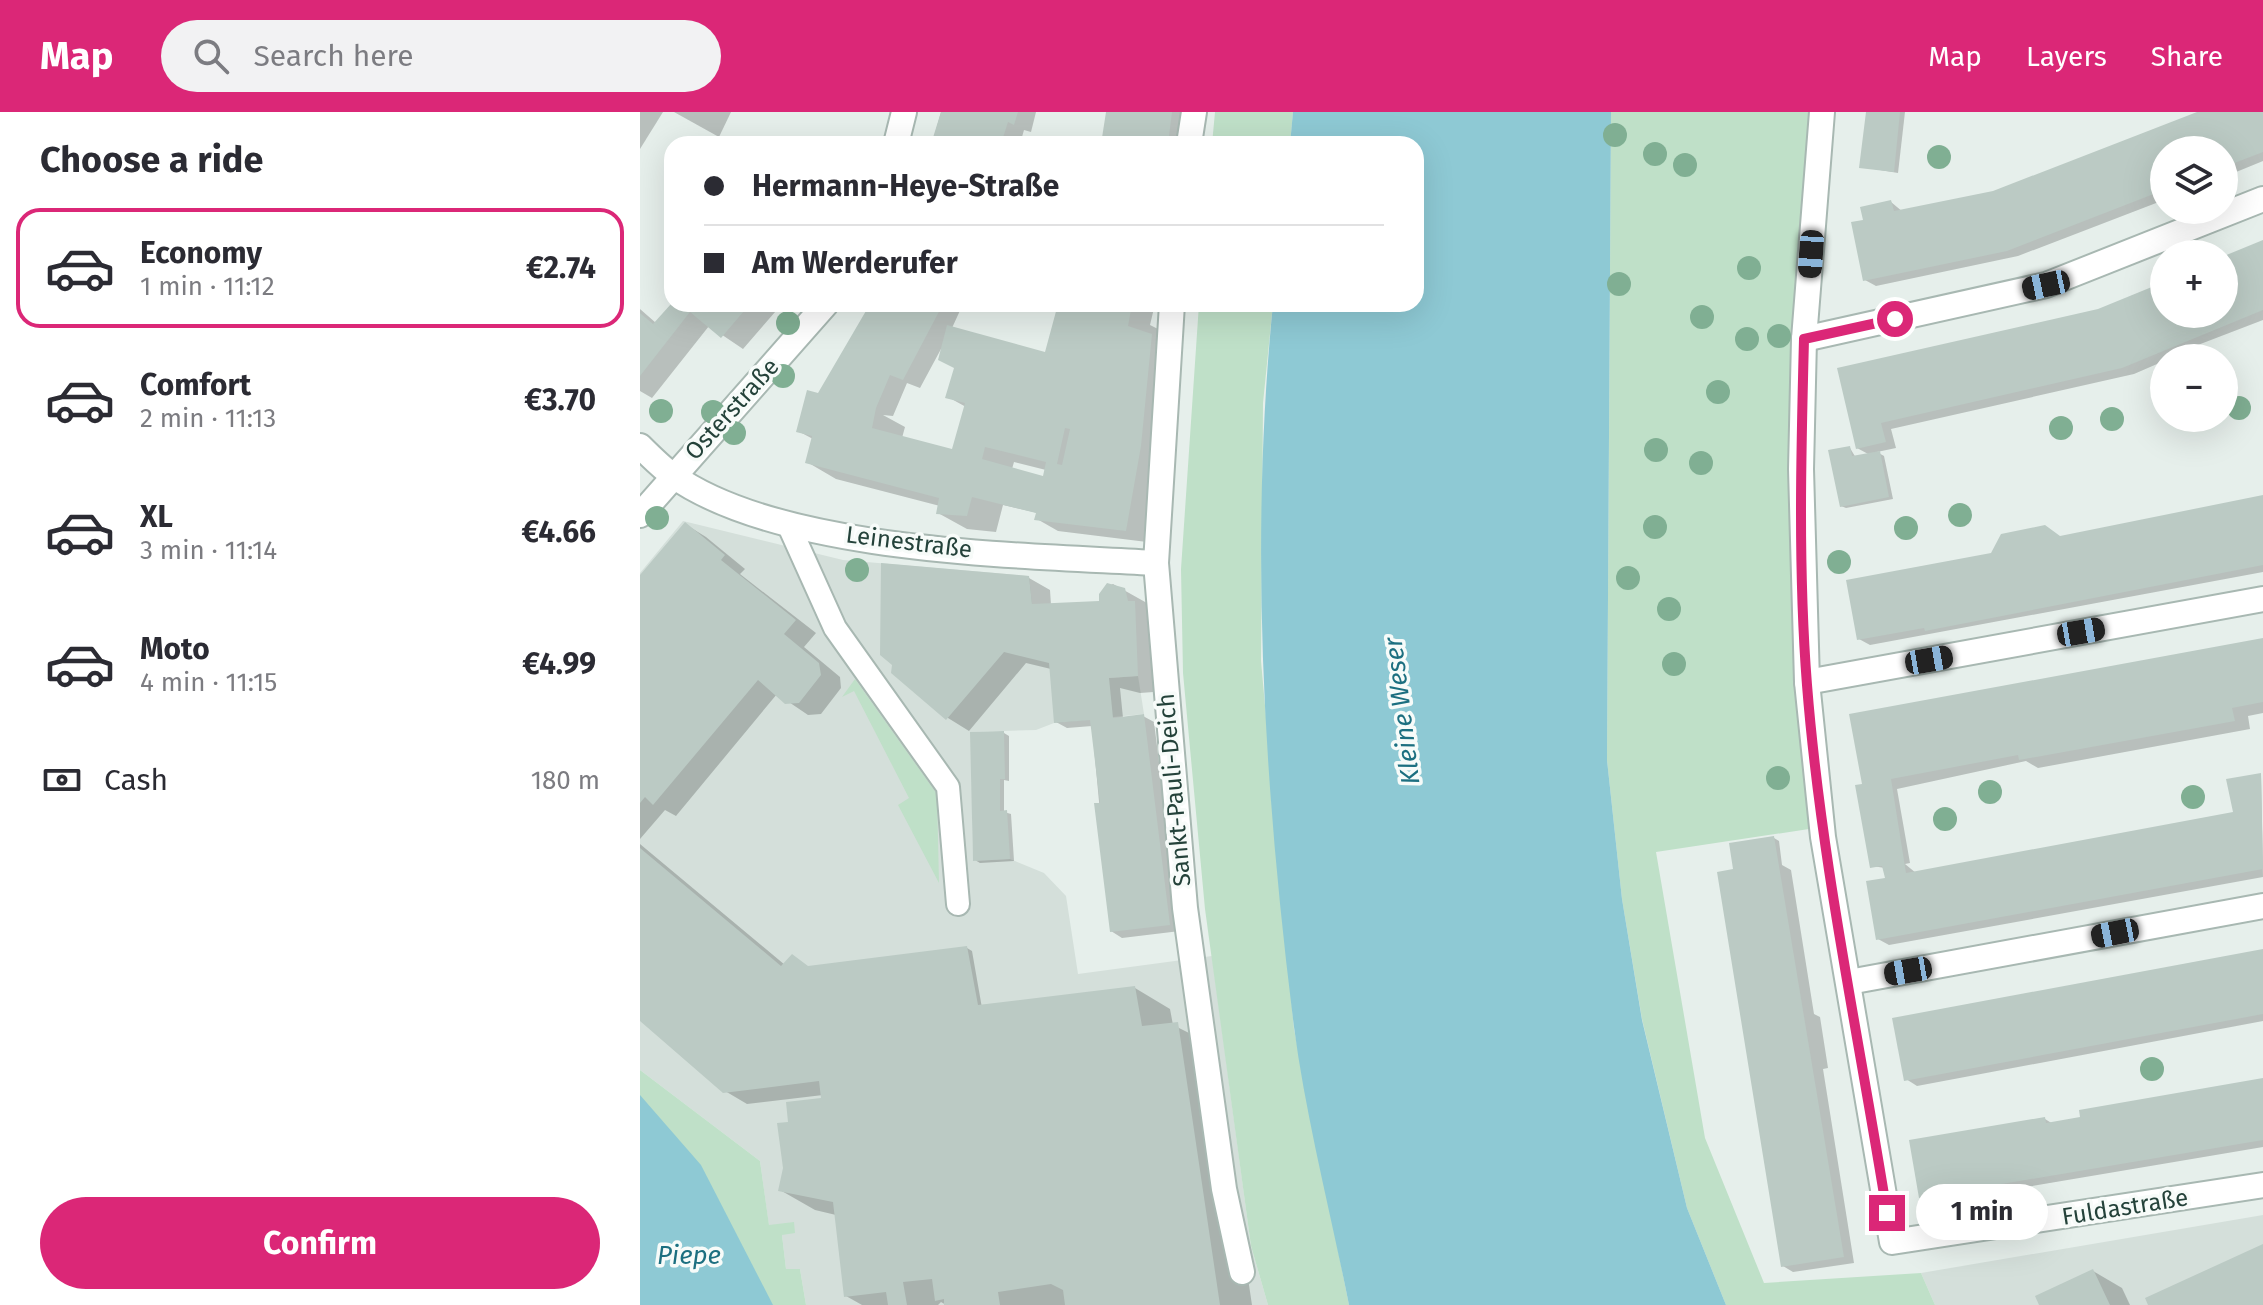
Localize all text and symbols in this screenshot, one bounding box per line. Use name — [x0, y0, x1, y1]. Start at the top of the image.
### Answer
search box — [161, 20, 721, 92]
text: Map — [40, 33, 113, 79]
icon: search — [189, 34, 233, 78]
text: Search here — [253, 38, 414, 74]
text: Map — [1928, 40, 1982, 73]
text: Layers — [2026, 40, 2107, 73]
text: Share — [2151, 40, 2223, 73]
map controls — [2150, 136, 2238, 432]
button: layers — [2150, 136, 2238, 224]
text: Choose a ride — [40, 138, 263, 182]
text: Hermann-Heye-Straße — [752, 168, 1059, 204]
car — [1797, 229, 1825, 279]
icon: car — [44, 232, 116, 304]
text: Economy — [140, 235, 262, 271]
button: + — [2150, 240, 2238, 328]
text: Am Werderufer — [752, 245, 958, 281]
text: €2.74 — [526, 250, 596, 286]
car — [2020, 268, 2072, 302]
text: 1 min · 11:12 — [140, 271, 275, 302]
route start — [1877, 301, 1913, 337]
button: − — [2150, 344, 2238, 432]
street label: Osterstraße — [679, 353, 785, 465]
icon: car — [44, 364, 116, 436]
text: Comfort — [140, 367, 251, 403]
text: €3.70 — [524, 382, 596, 418]
text: 2 min · 11:13 — [140, 403, 276, 434]
icon: car — [44, 496, 116, 568]
text: XL — [140, 499, 173, 535]
text: €4.66 — [522, 514, 596, 550]
street label: Leinestraße — [844, 520, 974, 564]
text: 3 min · 11:14 — [140, 535, 277, 566]
car — [2055, 616, 2107, 648]
icon: car — [44, 628, 116, 700]
text: Moto — [140, 631, 210, 667]
water label: Kleine Weser — [1377, 634, 1426, 786]
car — [1903, 644, 1955, 676]
text: €4.99 — [522, 646, 596, 682]
text: 4 min · 11:15 — [140, 667, 277, 698]
street label: Sankt-Pauli-Deich — [1152, 692, 1196, 888]
icon: cash — [40, 758, 84, 802]
text: Cash — [104, 762, 168, 798]
text: 180 m — [531, 765, 600, 796]
car — [2089, 917, 2141, 949]
car — [1882, 955, 1934, 987]
street label: Fuldastraße — [2060, 1183, 2190, 1231]
callout: 1 min — [1915, 1185, 2047, 1241]
route end — [1869, 1195, 1905, 1231]
text: 1 min — [1951, 1196, 2013, 1227]
button: Confirm — [40, 1197, 600, 1289]
water label: Piepe — [657, 1240, 721, 1271]

